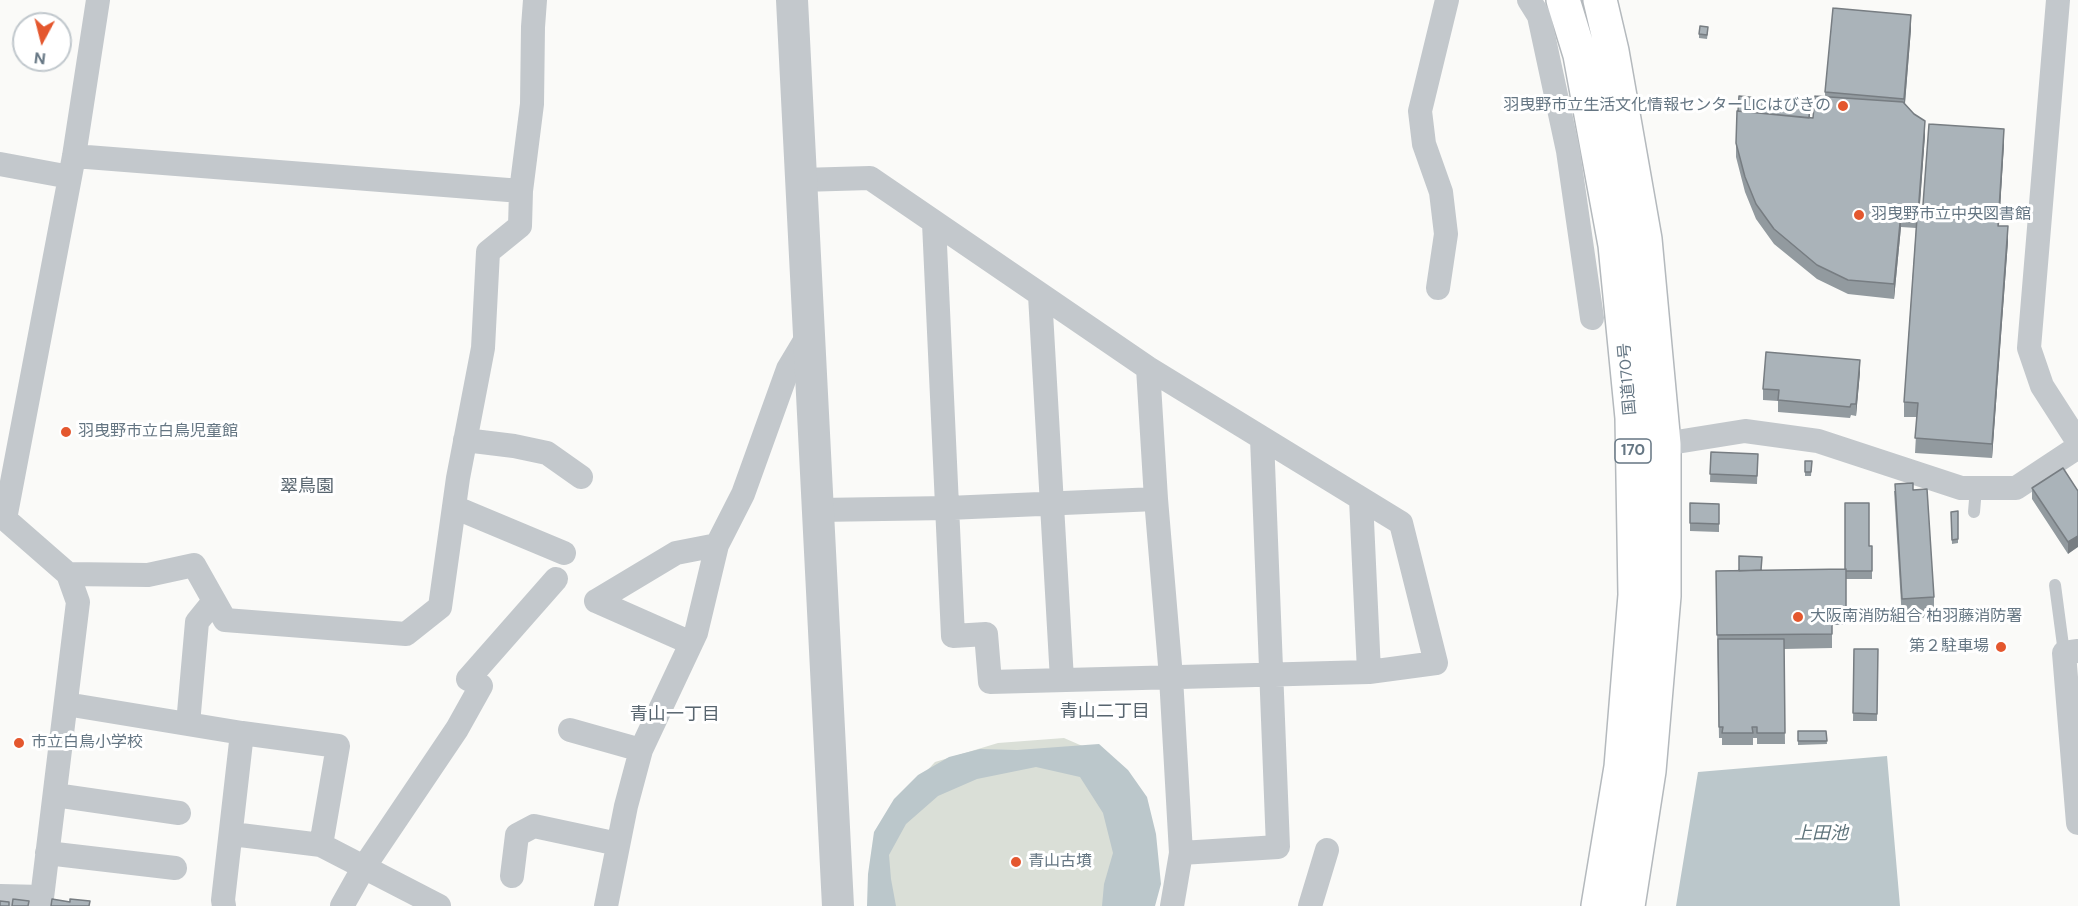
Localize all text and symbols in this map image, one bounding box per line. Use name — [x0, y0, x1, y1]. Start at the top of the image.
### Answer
north arrow — [12, 12, 72, 72]
text: N — [33, 47, 47, 70]
place label: 羽曳野市立生活文化情報センターLICはびきの — [1503, 96, 1831, 116]
marker: 羽曳野市立生活文化情報センターLICはびきの — [1836, 99, 1850, 113]
place label: 羽曳野市立中央図書館 — [1871, 205, 2031, 225]
marker: 羽曳野市立中央図書館 — [1852, 208, 1866, 222]
street label: 国道170号 — [1615, 342, 1641, 416]
place label: 羽曳野市立白鳥児童館 — [78, 422, 238, 442]
marker: 羽曳野市立白鳥児童館 — [59, 425, 73, 439]
road number: 170 — [1615, 439, 1651, 463]
district label: 翠鳥園 — [280, 476, 334, 498]
place label: 大阪南消防組合 柏羽藤消防署 — [1810, 607, 2022, 627]
marker: 大阪南消防組合 柏羽藤消防署 — [1791, 610, 1805, 624]
place label: 第２駐車場 — [1909, 637, 1989, 657]
marker: 第２駐車場 — [1994, 640, 2008, 654]
district label: 青山二丁目 — [1060, 701, 1150, 723]
district label: 青山一丁目 — [630, 704, 720, 726]
place label: 市立白鳥小学校 — [31, 733, 143, 753]
marker: 市立白鳥小学校 — [12, 736, 26, 750]
water label: 上田池 — [1794, 823, 1848, 845]
place label: 青山古墳 — [1028, 852, 1092, 872]
marker: 青山古墳 — [1009, 855, 1023, 869]

